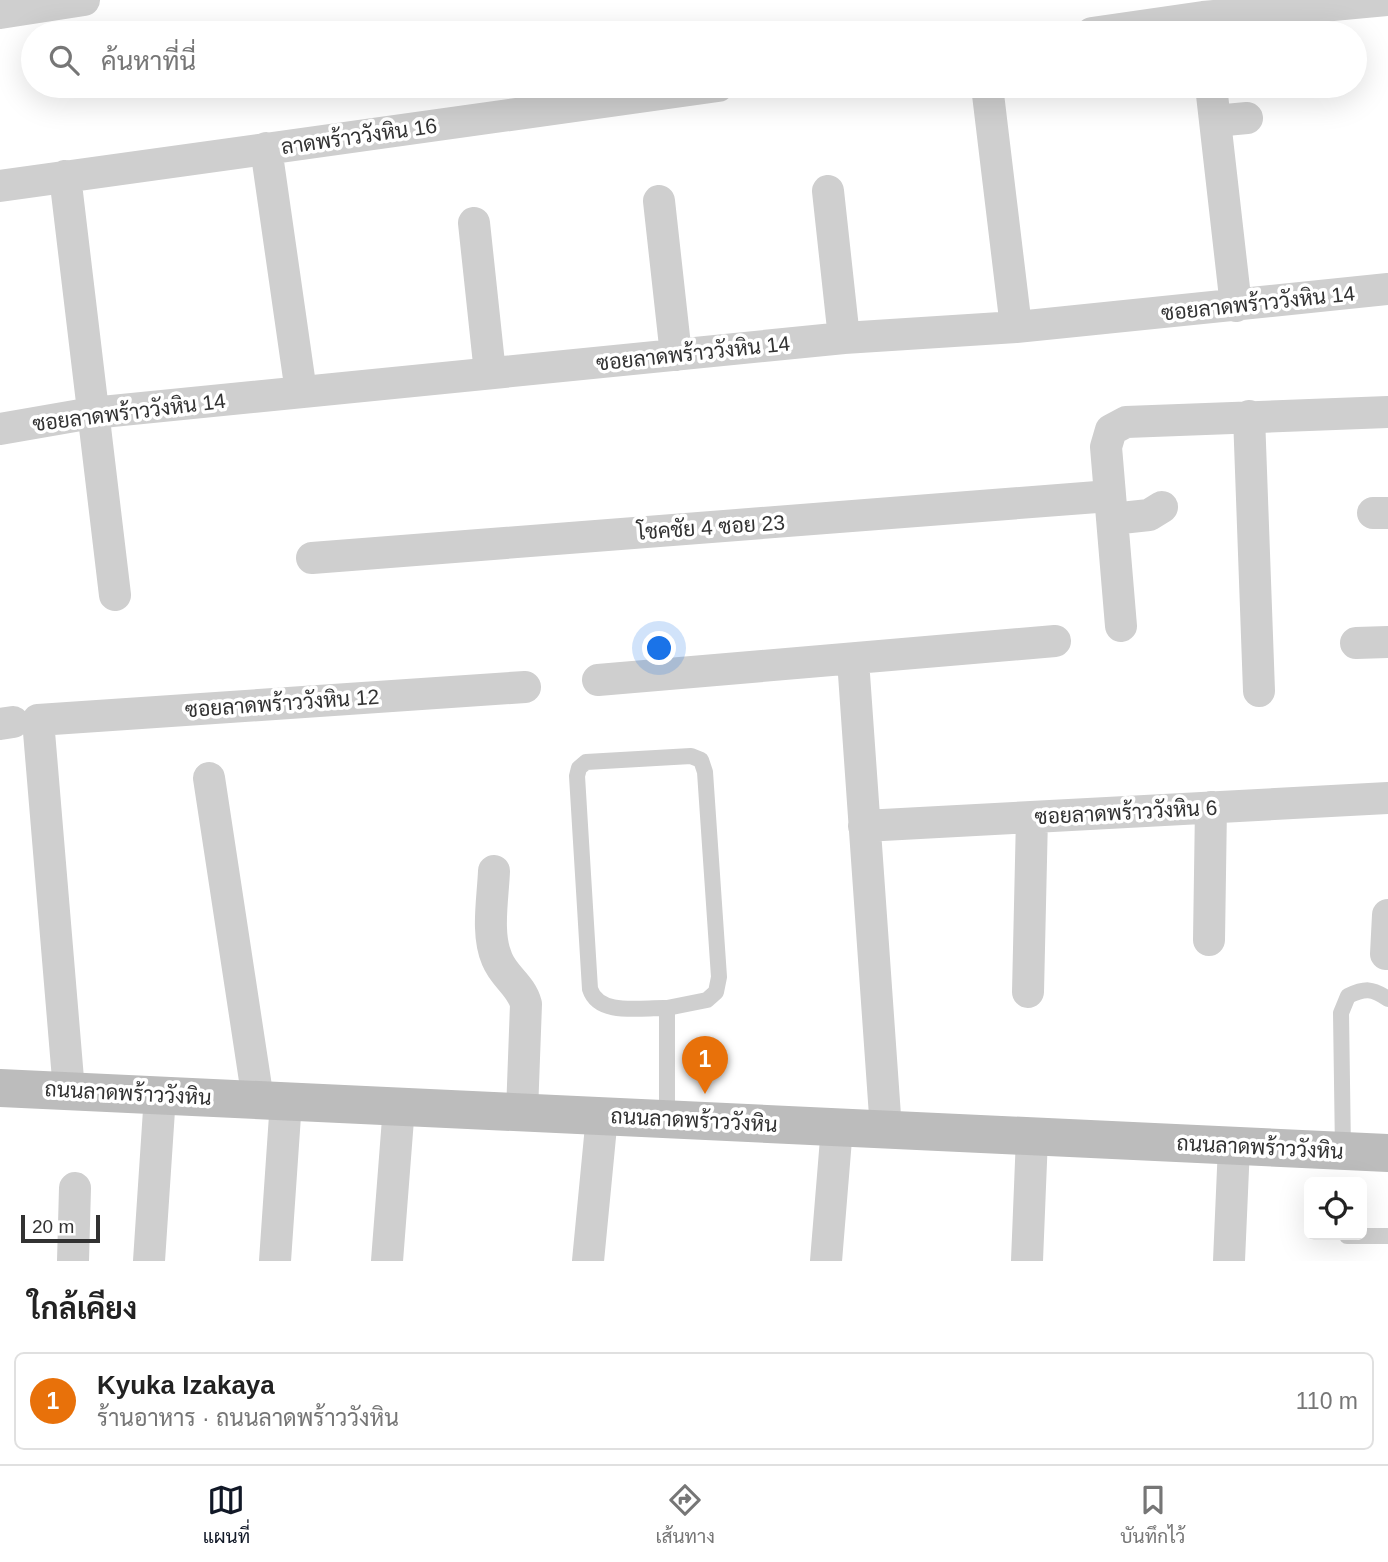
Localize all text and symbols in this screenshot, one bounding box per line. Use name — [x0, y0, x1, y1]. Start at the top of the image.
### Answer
search box — [21, 21, 1367, 98]
icon: search — [45, 41, 83, 79]
text: ค้นหาที่นี่ — [101, 46, 196, 76]
street label: ลาดพร้าววังหิน 16 — [280, 114, 438, 158]
street label: ซอยลาดพร้าววังหิน 14 — [1160, 281, 1356, 325]
street label: ซอยลาดพร้าววังหิน 14 — [595, 331, 791, 375]
street label: ซอยลาดพร้าววังหิน 14 — [31, 389, 227, 435]
street label: โชคชัย 4 ซอย 23 — [635, 509, 786, 544]
your location — [642, 631, 676, 665]
street label: ซอยลาดพร้าววังหิน 12 — [184, 685, 380, 721]
street label: ซอยลาดพร้าววังหิน 6 — [1034, 796, 1218, 828]
pin: 1 — [682, 1036, 728, 1094]
street label: ถนนลาดพร้าววังหิน — [44, 1077, 212, 1109]
street label: ถนนลาดพร้าววังหิน — [610, 1104, 778, 1136]
street label: ถนนลาดพร้าววังหิน — [1176, 1131, 1344, 1163]
map controls — [1304, 1177, 1367, 1240]
button: locate — [1304, 1177, 1367, 1240]
scale bar — [21, 1212, 100, 1244]
text: 20 m — [32, 1216, 74, 1237]
text: ใกล้เคียง — [28, 1292, 137, 1325]
text: Kyuka Izakaya — [97, 1370, 275, 1400]
text: 1 — [47, 1388, 59, 1414]
text: 110 m — [1296, 1388, 1358, 1414]
text: ร้านอาหาร · ถนนลาดพร้าววังหิน — [97, 1405, 399, 1431]
tab: แผนที่ — [203, 1481, 250, 1548]
tab: เส้นทาง — [656, 1481, 715, 1548]
tab: บันทึกไว้ — [1120, 1481, 1185, 1548]

